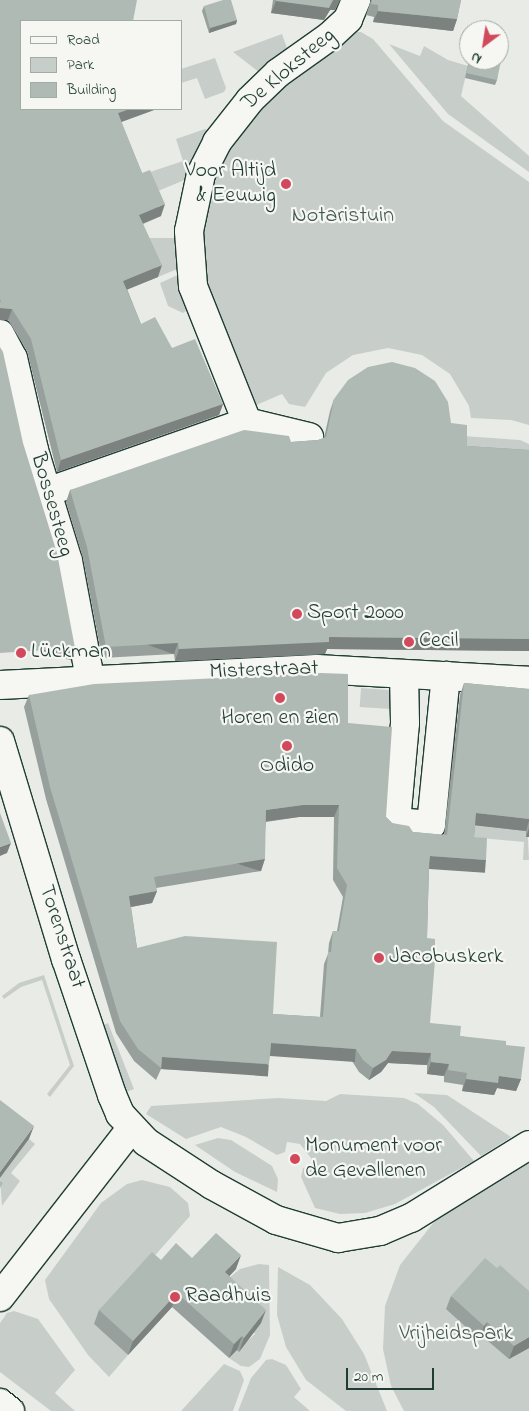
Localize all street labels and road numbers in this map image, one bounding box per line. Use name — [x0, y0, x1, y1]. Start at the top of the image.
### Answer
street label: De Kloksteeg — [237, 23, 341, 117]
street label: Bossesteeg — [24, 450, 78, 560]
street label: Misterstraat — [209, 656, 319, 686]
street label: Torenstraat — [32, 882, 90, 992]

